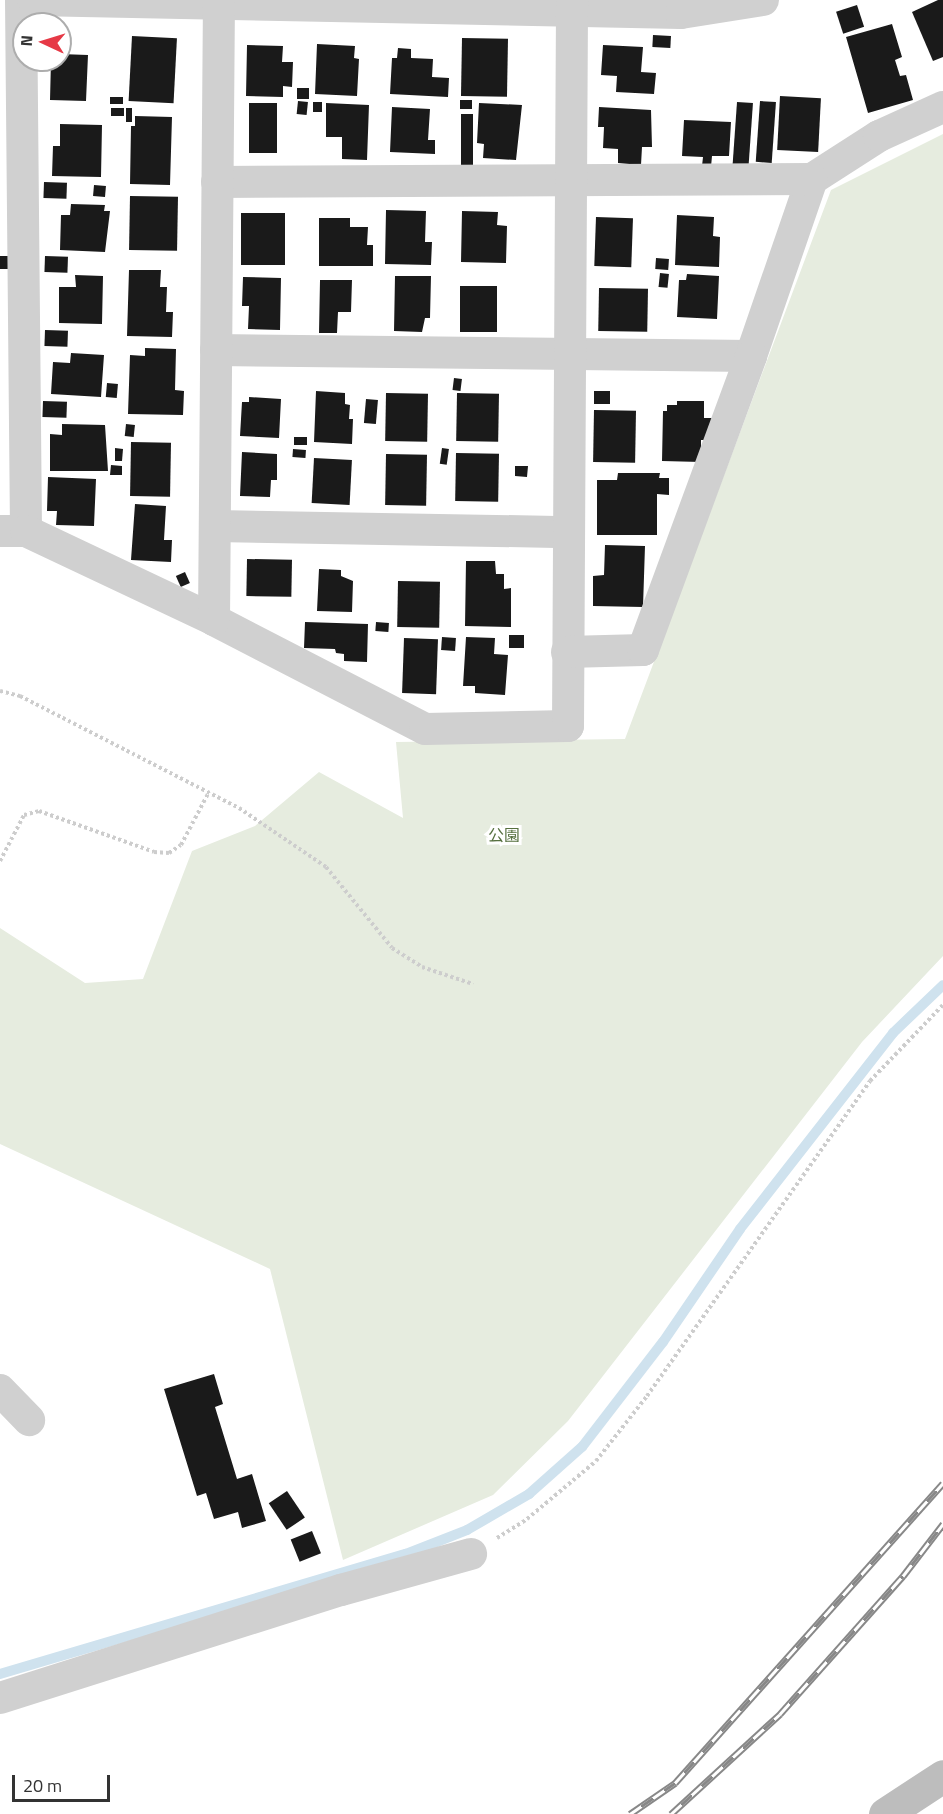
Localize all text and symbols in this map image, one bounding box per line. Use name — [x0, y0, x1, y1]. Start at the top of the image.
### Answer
north arrow — [12, 12, 72, 72]
text: N — [14, 35, 38, 47]
park label: 公園 — [488, 825, 520, 845]
scale bar — [15, 1763, 112, 1801]
text: 20 m — [23, 1772, 62, 1799]

